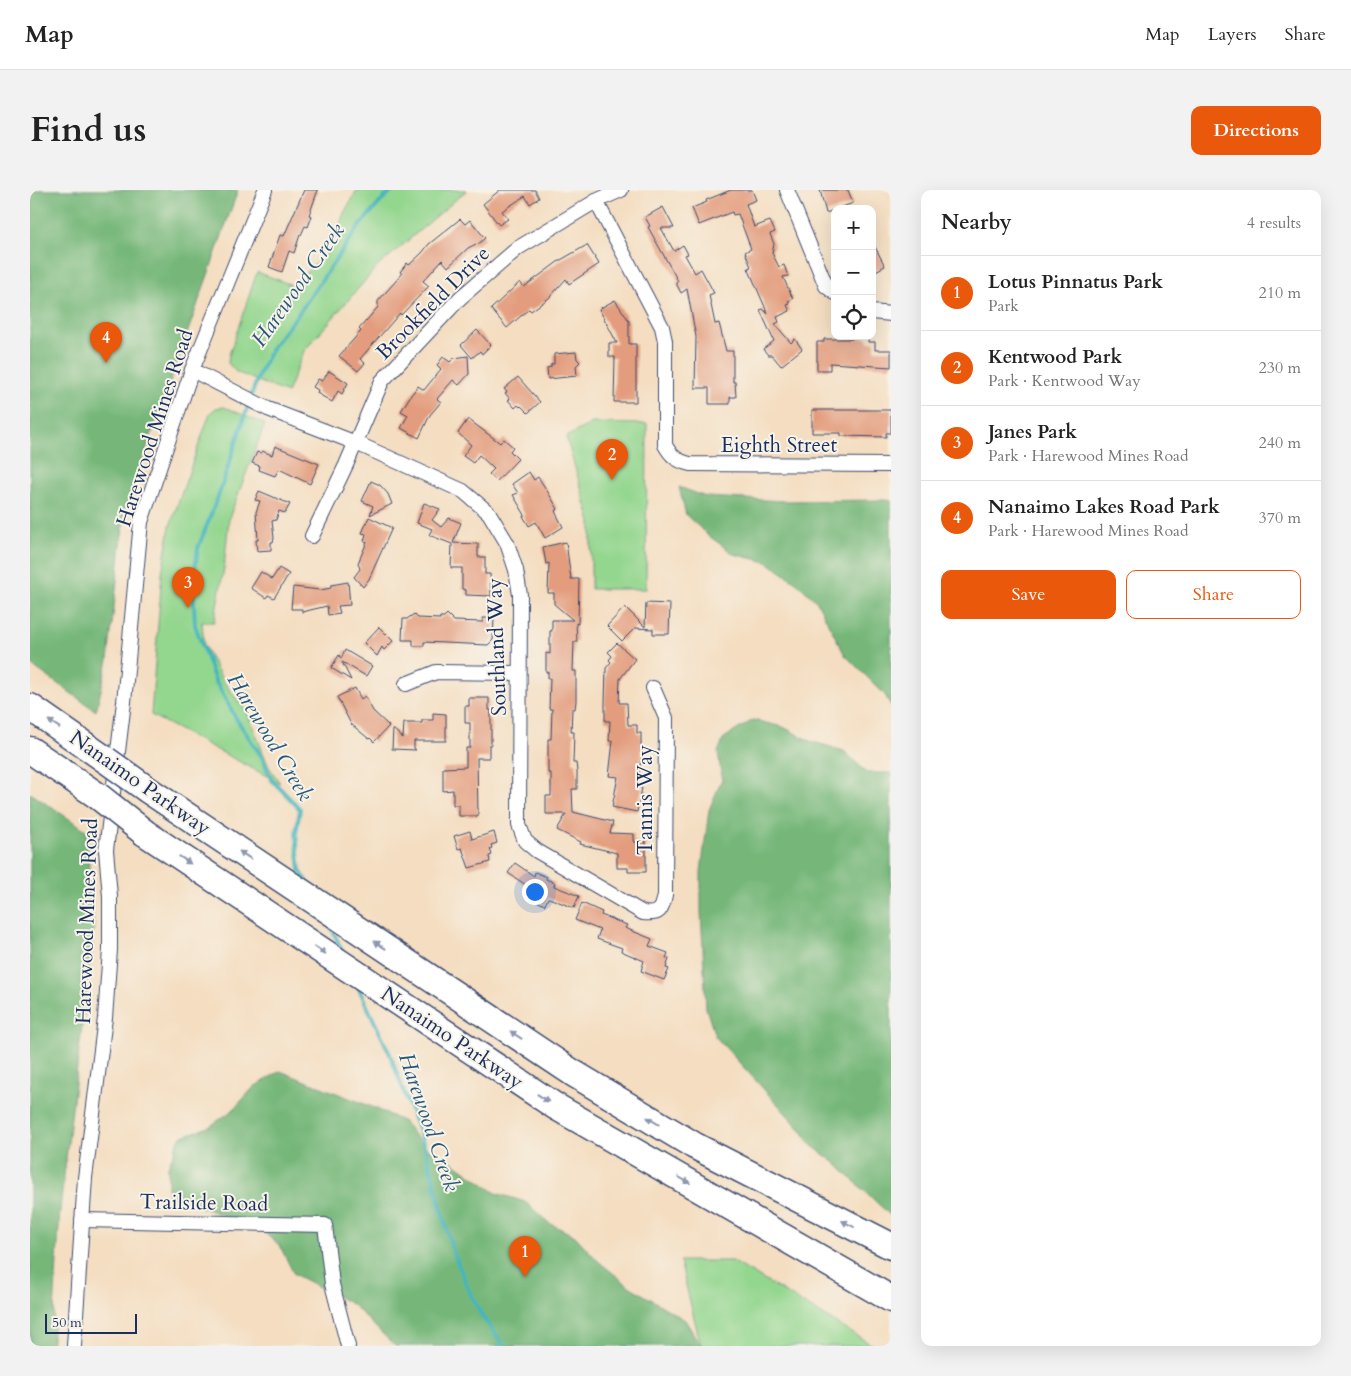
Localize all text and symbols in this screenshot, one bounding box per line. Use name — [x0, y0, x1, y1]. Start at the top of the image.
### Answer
text: Map — [25, 18, 74, 51]
text: Map — [1145, 22, 1180, 47]
text: Layers — [1208, 22, 1257, 47]
text: Share — [1285, 22, 1326, 47]
text: Find us — [30, 106, 146, 154]
button: Directions — [1191, 106, 1321, 155]
map controls — [831, 205, 876, 340]
button: + — [831, 205, 876, 250]
text: Nearby — [941, 208, 1012, 237]
text: 4 results — [1247, 212, 1301, 234]
water label: Harewood Creek — [244, 217, 352, 353]
street label: Brookfield Drive — [370, 240, 496, 366]
button: − — [831, 250, 876, 295]
text: Lotus Pinnatus Park — [988, 269, 1163, 295]
text: 1 — [953, 282, 961, 304]
text: 210 m — [1259, 282, 1301, 304]
button: locate — [831, 295, 876, 340]
text: Park — [988, 295, 1019, 317]
pin: 4 — [90, 322, 122, 363]
street label: Harewood Mines Road — [109, 325, 201, 531]
text: Kentwood Park — [988, 344, 1122, 370]
text: 2 — [953, 357, 961, 379]
text: 230 m — [1259, 357, 1301, 379]
text: Park · Kentwood Way — [988, 370, 1141, 392]
text: Janes Park — [988, 419, 1077, 445]
street label: Eighth Street — [721, 431, 838, 460]
text: 3 — [953, 432, 961, 454]
text: 240 m — [1259, 432, 1301, 454]
pin: 2 — [596, 439, 628, 480]
text: Park · Harewood Mines Road — [988, 445, 1189, 467]
text: Nanaimo Lakes Road Park — [988, 494, 1220, 520]
text: 4 — [953, 507, 961, 529]
text: 370 m — [1259, 507, 1301, 529]
text: Park · Harewood Mines Road — [988, 520, 1189, 542]
pin: 3 — [172, 567, 204, 608]
button: Save — [941, 570, 1116, 619]
button: Share — [1126, 570, 1301, 619]
street label: Southland Way — [480, 577, 514, 717]
water label: Harewood Creek — [220, 667, 320, 807]
one-way arrow — [47, 719, 60, 729]
street label: Nanaimo Parkway — [64, 723, 216, 843]
street label: Tannis Way — [631, 745, 660, 855]
street label: Harewood Mines Road — [69, 817, 105, 1025]
one-way arrow — [238, 850, 252, 859]
one-way arrow — [178, 855, 192, 865]
your location — [522, 879, 548, 905]
one-way arrow — [374, 940, 387, 950]
one-way arrow — [314, 945, 327, 955]
street label: Nanaimo Parkway — [375, 980, 529, 1096]
one-way arrow — [509, 1030, 522, 1040]
water label: Harewood Creek — [391, 1049, 467, 1195]
one-way arrow — [537, 1093, 550, 1103]
one-way arrow — [647, 1117, 660, 1126]
one-way arrow — [676, 1176, 691, 1184]
street label: Trailside Road — [139, 1187, 269, 1219]
one-way arrow — [840, 1220, 855, 1228]
pin: 1 — [509, 1236, 541, 1277]
scale bar — [45, 1311, 138, 1334]
text: 50 m — [52, 1313, 82, 1332]

